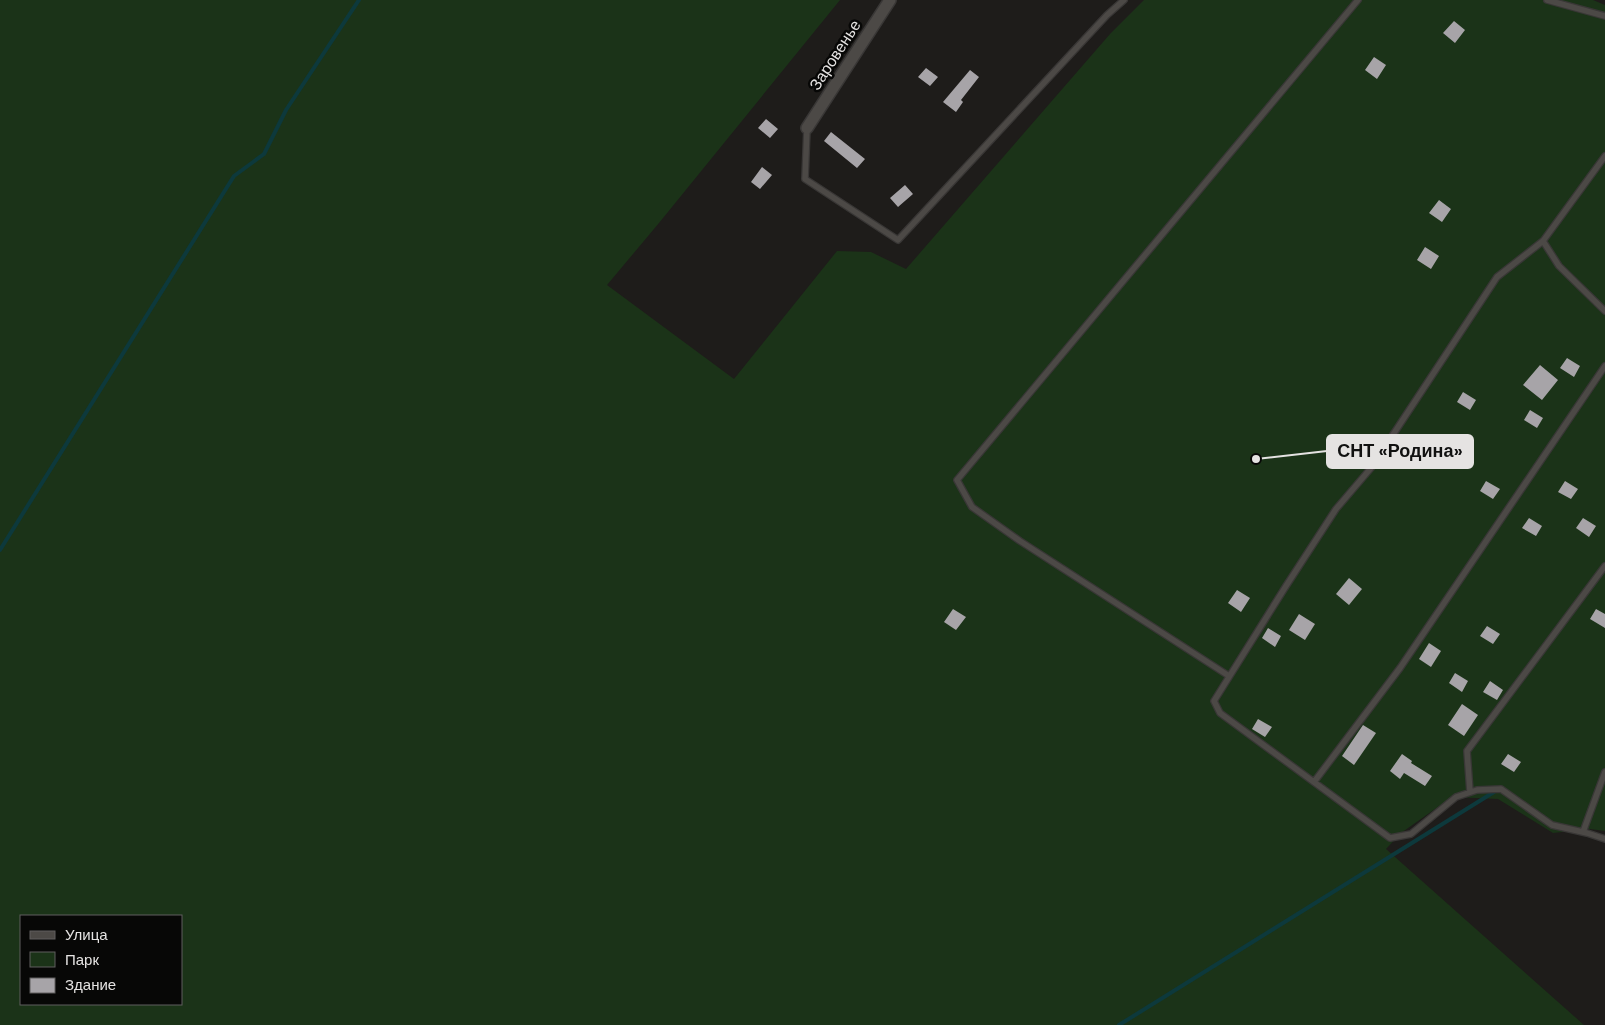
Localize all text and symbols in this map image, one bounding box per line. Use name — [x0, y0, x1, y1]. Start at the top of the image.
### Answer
street label: Заровенье — [805, 16, 866, 94]
callout: СНТ «Родина» — [1327, 435, 1473, 468]
text: СНТ «Родина» — [1337, 439, 1463, 463]
legend — [20, 915, 182, 1005]
text: Улица — [65, 925, 108, 945]
text: Парк — [65, 950, 99, 970]
text: Здание — [65, 975, 116, 995]

